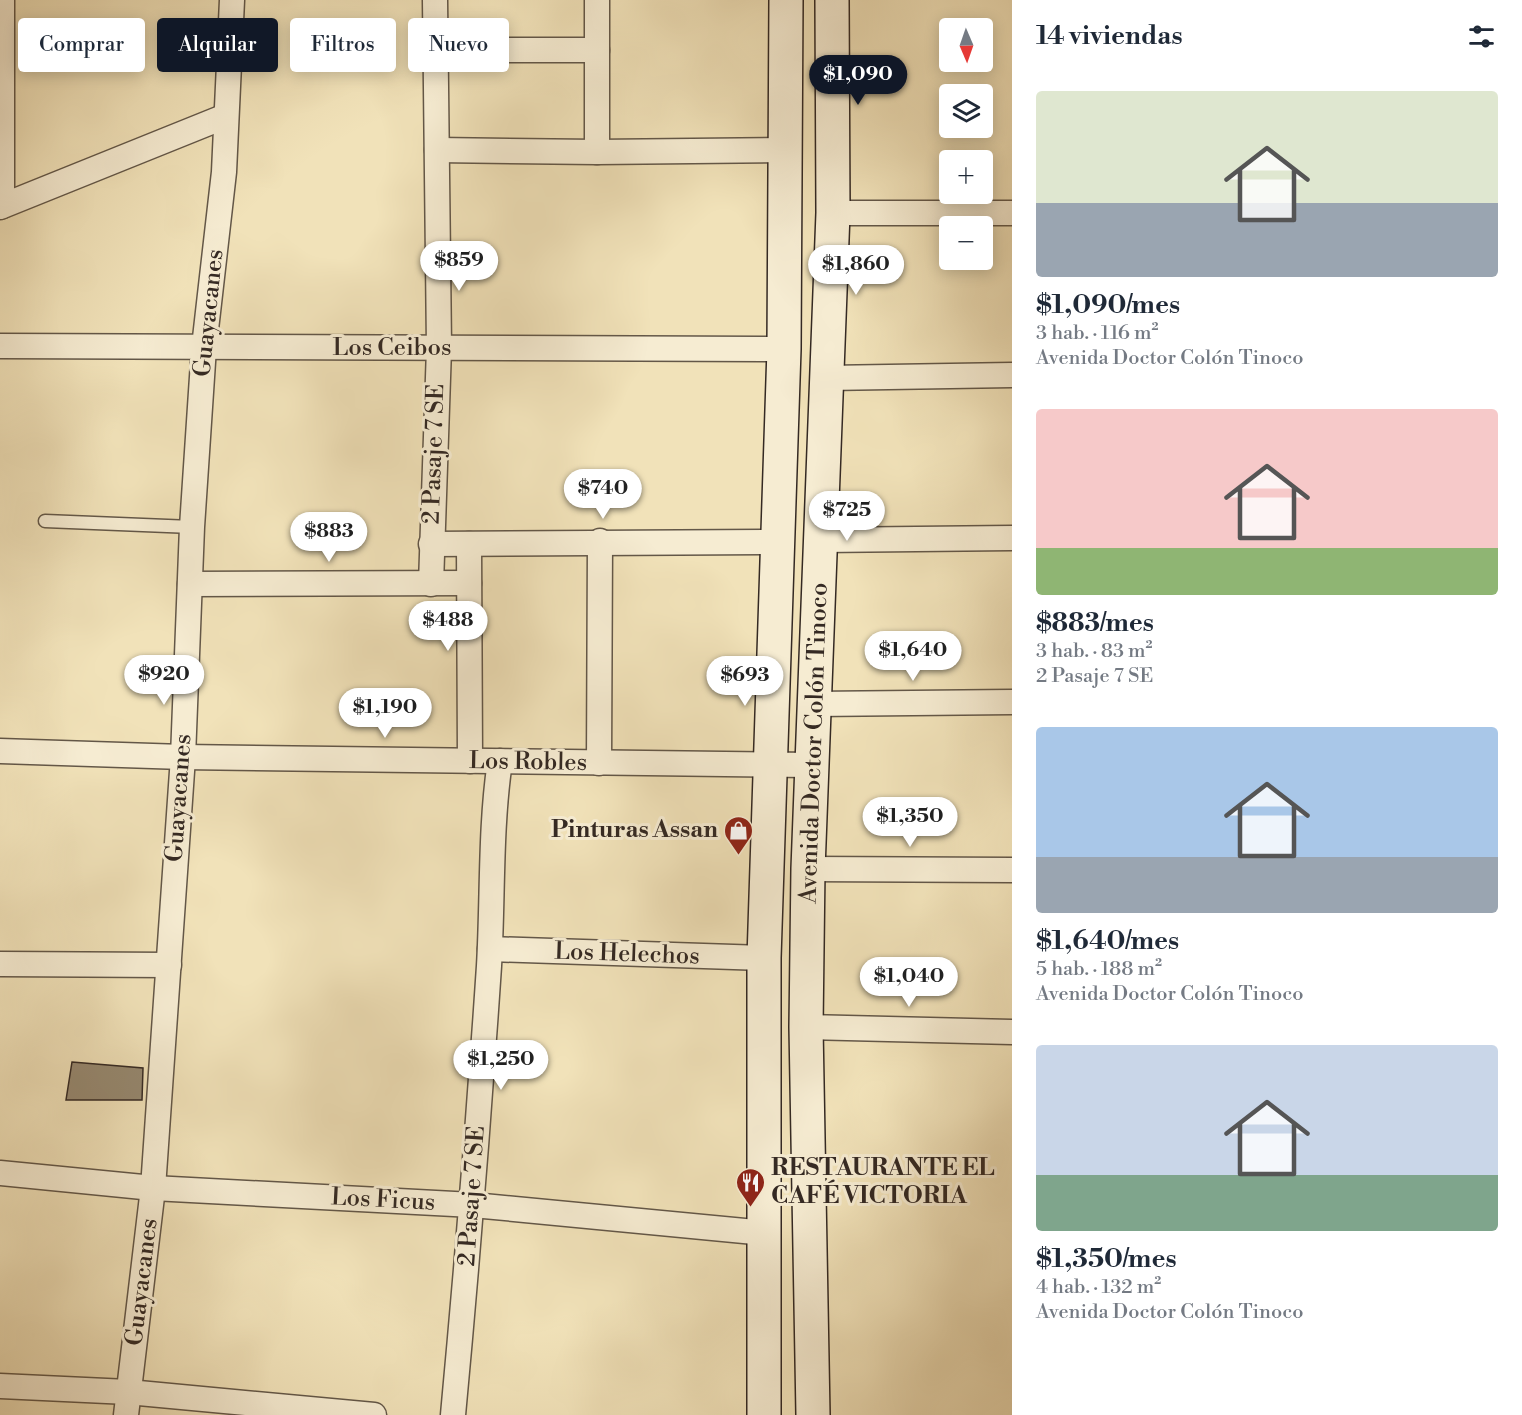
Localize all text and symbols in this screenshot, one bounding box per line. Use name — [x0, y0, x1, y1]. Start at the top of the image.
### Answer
chip: Comprar — [18, 18, 145, 72]
chip: Alquilar — [157, 18, 278, 72]
chip: Filtros — [290, 18, 396, 72]
chip: Nuevo — [408, 18, 509, 72]
north arrow — [939, 18, 993, 72]
map controls — [939, 18, 993, 270]
text: 14 viviendas — [1036, 20, 1183, 52]
icon: filters — [1465, 20, 1498, 53]
pin: $1,090 — [809, 55, 907, 106]
text: $1,090 — [823, 62, 893, 87]
button: layers — [939, 84, 993, 138]
icon: home — [1213, 130, 1321, 238]
button: + — [939, 150, 993, 204]
button: − — [939, 216, 993, 270]
pin: $859 — [423, 241, 495, 292]
pin: $1,860 — [807, 245, 905, 296]
street label: Guayacanes — [187, 248, 231, 378]
text: $859 — [434, 248, 484, 273]
text: $1,860 — [822, 252, 890, 277]
text: $1,090/mes — [1036, 289, 1180, 321]
text: 3 hab. · 116 m² — [1036, 321, 1159, 346]
street label: Los Ceibos — [332, 333, 452, 363]
text: Avenida Doctor Colón Tinoco — [1036, 346, 1304, 371]
street label: 2 Pasaje 7 SE — [417, 383, 451, 525]
icon: home — [1213, 448, 1321, 556]
pin: $740 — [567, 469, 639, 520]
text: $740 — [578, 476, 628, 501]
pin: $725 — [811, 491, 883, 542]
text: $725 — [823, 498, 871, 523]
pin: $883 — [293, 512, 365, 563]
text: $883 — [304, 519, 354, 544]
street label: Avenida Doctor Colón Tinoco — [793, 582, 835, 905]
pin: $488 — [412, 601, 484, 652]
text: $883/mes — [1036, 607, 1154, 639]
text: $488 — [423, 608, 473, 633]
pin: $1,640 — [864, 631, 962, 682]
text: $1,640 — [879, 638, 947, 663]
text: 3 hab. · 83 m² — [1036, 639, 1153, 664]
pin: $920 — [128, 655, 200, 706]
pin: $693 — [709, 656, 781, 707]
text: $920 — [138, 662, 190, 687]
text: $693 — [720, 663, 770, 688]
text: 2 Pasaje 7 SE — [1036, 664, 1153, 689]
pin: $1,190 — [336, 688, 434, 739]
text: $1,190 — [353, 695, 417, 720]
street label: Guayacanes — [160, 733, 198, 863]
street label: Los Robles — [469, 746, 587, 778]
icon: home — [1213, 766, 1321, 874]
pin: $1,350 — [861, 797, 959, 848]
text: $1,350 — [877, 804, 943, 829]
shop icon: Pinturas Assan — [723, 814, 755, 856]
place label: Pinturas Assan — [551, 815, 718, 845]
text: $1,640/mes — [1036, 925, 1179, 957]
street label: Los Helechos — [554, 936, 700, 972]
pin: $1,040 — [860, 957, 958, 1008]
text: 5 hab. · 188 m² — [1036, 957, 1162, 982]
text: $1,040 — [874, 964, 944, 989]
text: Avenida Doctor Colón Tinoco — [1036, 982, 1304, 1007]
pin: $1,250 — [452, 1040, 550, 1091]
text: $1,250 — [467, 1047, 535, 1072]
icon: home — [1213, 1084, 1321, 1192]
street label: 2 Pasaje 7 SE — [452, 1125, 492, 1267]
place label: RESTAURANTE EL CAFÉ VICTORIA — [771, 1153, 995, 1211]
restaurant icon: RESTAURANTE EL CAFÉ VICTORIA — [734, 1166, 766, 1208]
street label: Los Ficus — [330, 1182, 436, 1218]
street label: Guayacanes — [119, 1217, 165, 1347]
text: $1,350/mes — [1036, 1243, 1177, 1275]
text: 4 hab. · 132 m² — [1036, 1275, 1161, 1300]
text: Avenida Doctor Colón Tinoco — [1036, 1300, 1304, 1325]

